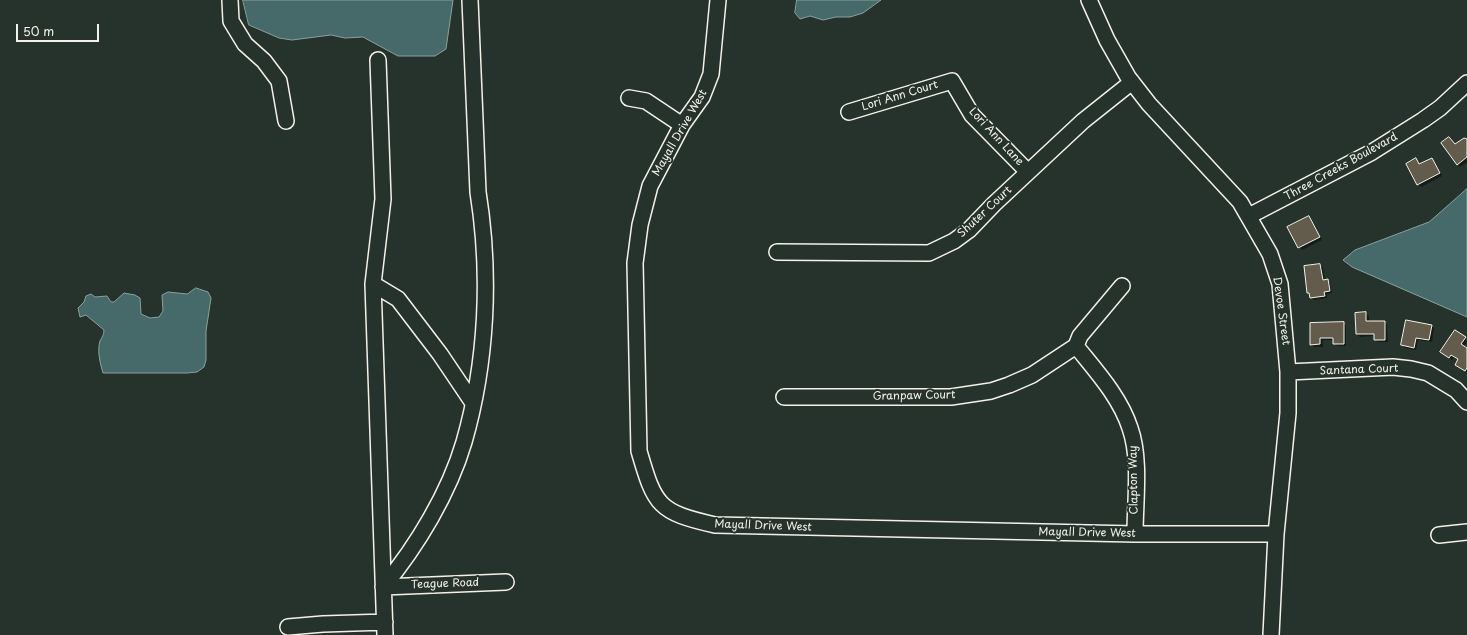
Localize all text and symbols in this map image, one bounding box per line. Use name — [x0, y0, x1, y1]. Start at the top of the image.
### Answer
scale bar — [18, 16, 101, 42]
text: 50 m — [23, 22, 54, 40]
street label: Lori Ann Court — [860, 78, 940, 114]
street label: Mayall Drive West — [650, 87, 710, 179]
street label: Lori Ann Lane — [966, 105, 1026, 169]
street label: Three Creeks Boulevard — [1282, 130, 1400, 204]
street label: Shuter Court — [955, 184, 1015, 240]
street label: Devoe Street — [1270, 276, 1292, 346]
street label: Santana Court — [1319, 362, 1399, 378]
street label: Granpaw Court — [873, 389, 955, 403]
street label: Clapton Way — [1127, 445, 1141, 515]
street label: Mayall Drive West — [714, 518, 812, 534]
street label: Mayall Drive West — [1038, 526, 1136, 540]
street label: Teague Road — [411, 576, 479, 592]

